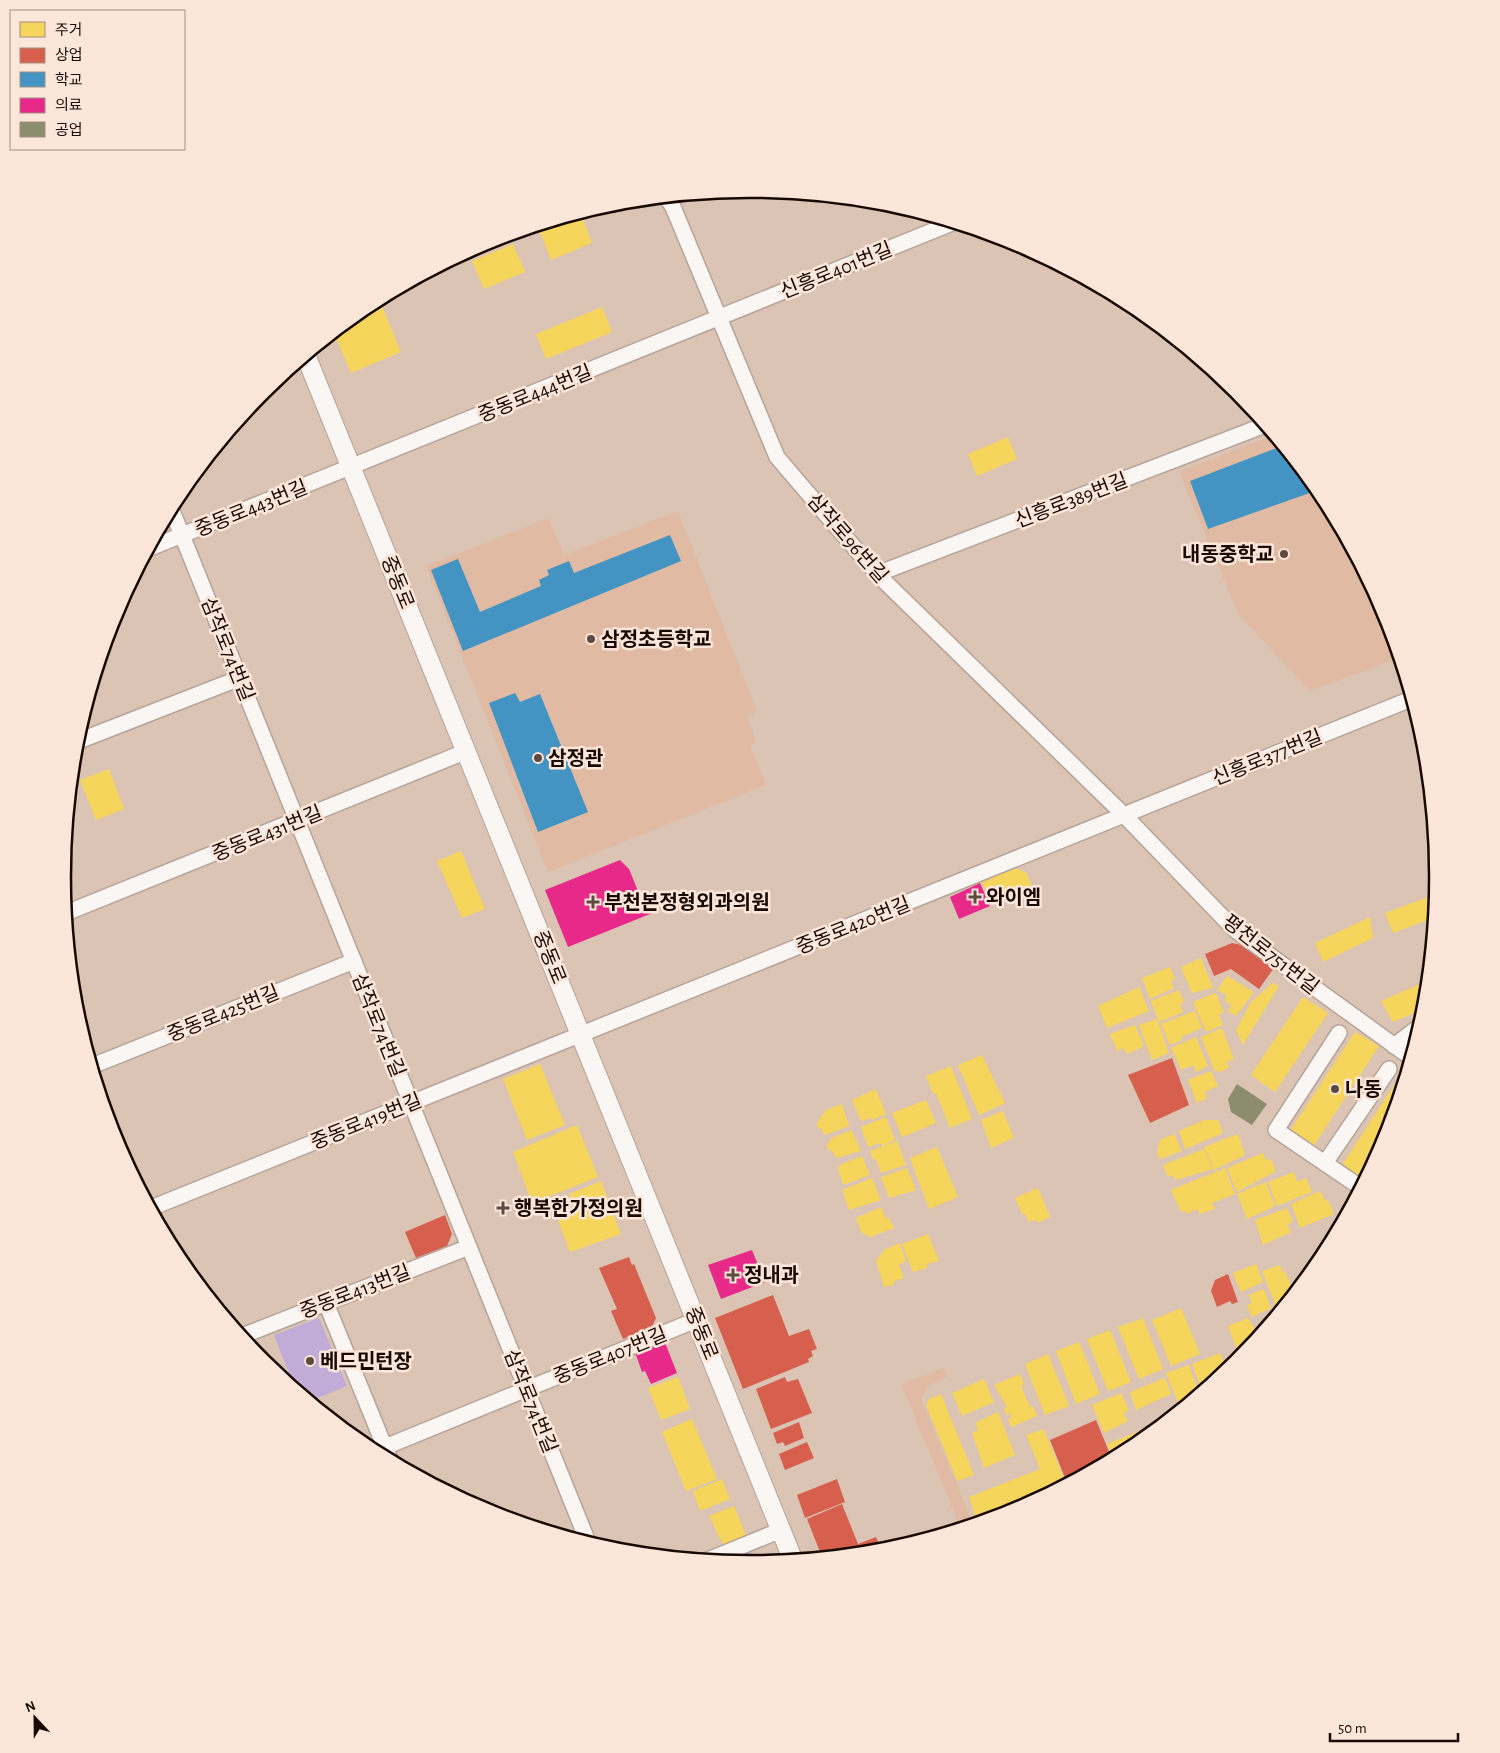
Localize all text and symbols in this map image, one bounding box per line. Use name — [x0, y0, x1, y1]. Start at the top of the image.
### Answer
legend — [10, 10, 185, 150]
text: 주거 — [55, 22, 83, 38]
text: 상업 — [55, 47, 83, 63]
text: 학교 — [55, 71, 83, 88]
text: 의료 — [55, 97, 83, 113]
text: 공업 — [55, 122, 83, 138]
street label: 신흥로401번길 — [777, 238, 895, 302]
street label: 중동로444번길 — [475, 361, 595, 426]
street label: 신흥로389번길 — [1012, 469, 1131, 532]
street label: 중동로443번길 — [192, 476, 311, 541]
street label: 삼작로96번길 — [803, 490, 892, 587]
place label: 내동중학교 — [1182, 544, 1274, 565]
marker: 내동중학교 — [1278, 548, 1290, 560]
street label: 중동로 — [377, 553, 417, 612]
street label: 삼작로74번길 — [197, 594, 258, 704]
place label: 삼정초등학교 — [601, 629, 711, 650]
marker: 삼정초등학교 — [585, 633, 597, 645]
street label: 신흥로377번길 — [1209, 726, 1325, 789]
place label: 삼정관 — [548, 748, 604, 769]
marker: 삼정관 — [532, 752, 544, 764]
street label: 중동로431번길 — [209, 802, 325, 865]
place label: 와이엠 — [986, 887, 1041, 908]
marker: 와이엠 — [968, 890, 982, 904]
place label: 부천본정형외과의원 — [604, 892, 770, 913]
street label: 중동로420번길 — [793, 893, 913, 958]
marker: 부천본정형외과의원 — [586, 895, 600, 909]
street label: 평천로751번길 — [1219, 911, 1323, 998]
street label: 중동로 — [529, 928, 569, 987]
street label: 삼작로74번길 — [348, 970, 409, 1080]
street label: 중동로425번길 — [164, 981, 282, 1046]
place label: 나동 — [1345, 1079, 1382, 1100]
marker: 나동 — [1329, 1083, 1341, 1095]
street label: 중동로419번길 — [308, 1090, 425, 1153]
place label: 행복한가정의원 — [514, 1198, 643, 1219]
marker: 행복한가정의원 — [496, 1201, 510, 1215]
street label: 중동로413번길 — [297, 1261, 413, 1322]
place label: 정내과 — [744, 1265, 799, 1286]
marker: 정내과 — [726, 1268, 740, 1282]
street label: 중동로 — [681, 1304, 721, 1363]
street label: 중동로407번길 — [550, 1323, 670, 1388]
street label: 삼작로74번길 — [500, 1346, 561, 1456]
place label: 베드민턴장 — [320, 1351, 412, 1372]
marker: 베드민턴장 — [304, 1355, 316, 1367]
north arrow — [10, 1693, 60, 1743]
text: N — [23, 1699, 38, 1715]
scale bar — [1330, 1710, 1458, 1742]
text: 50 m — [1338, 1721, 1367, 1736]

